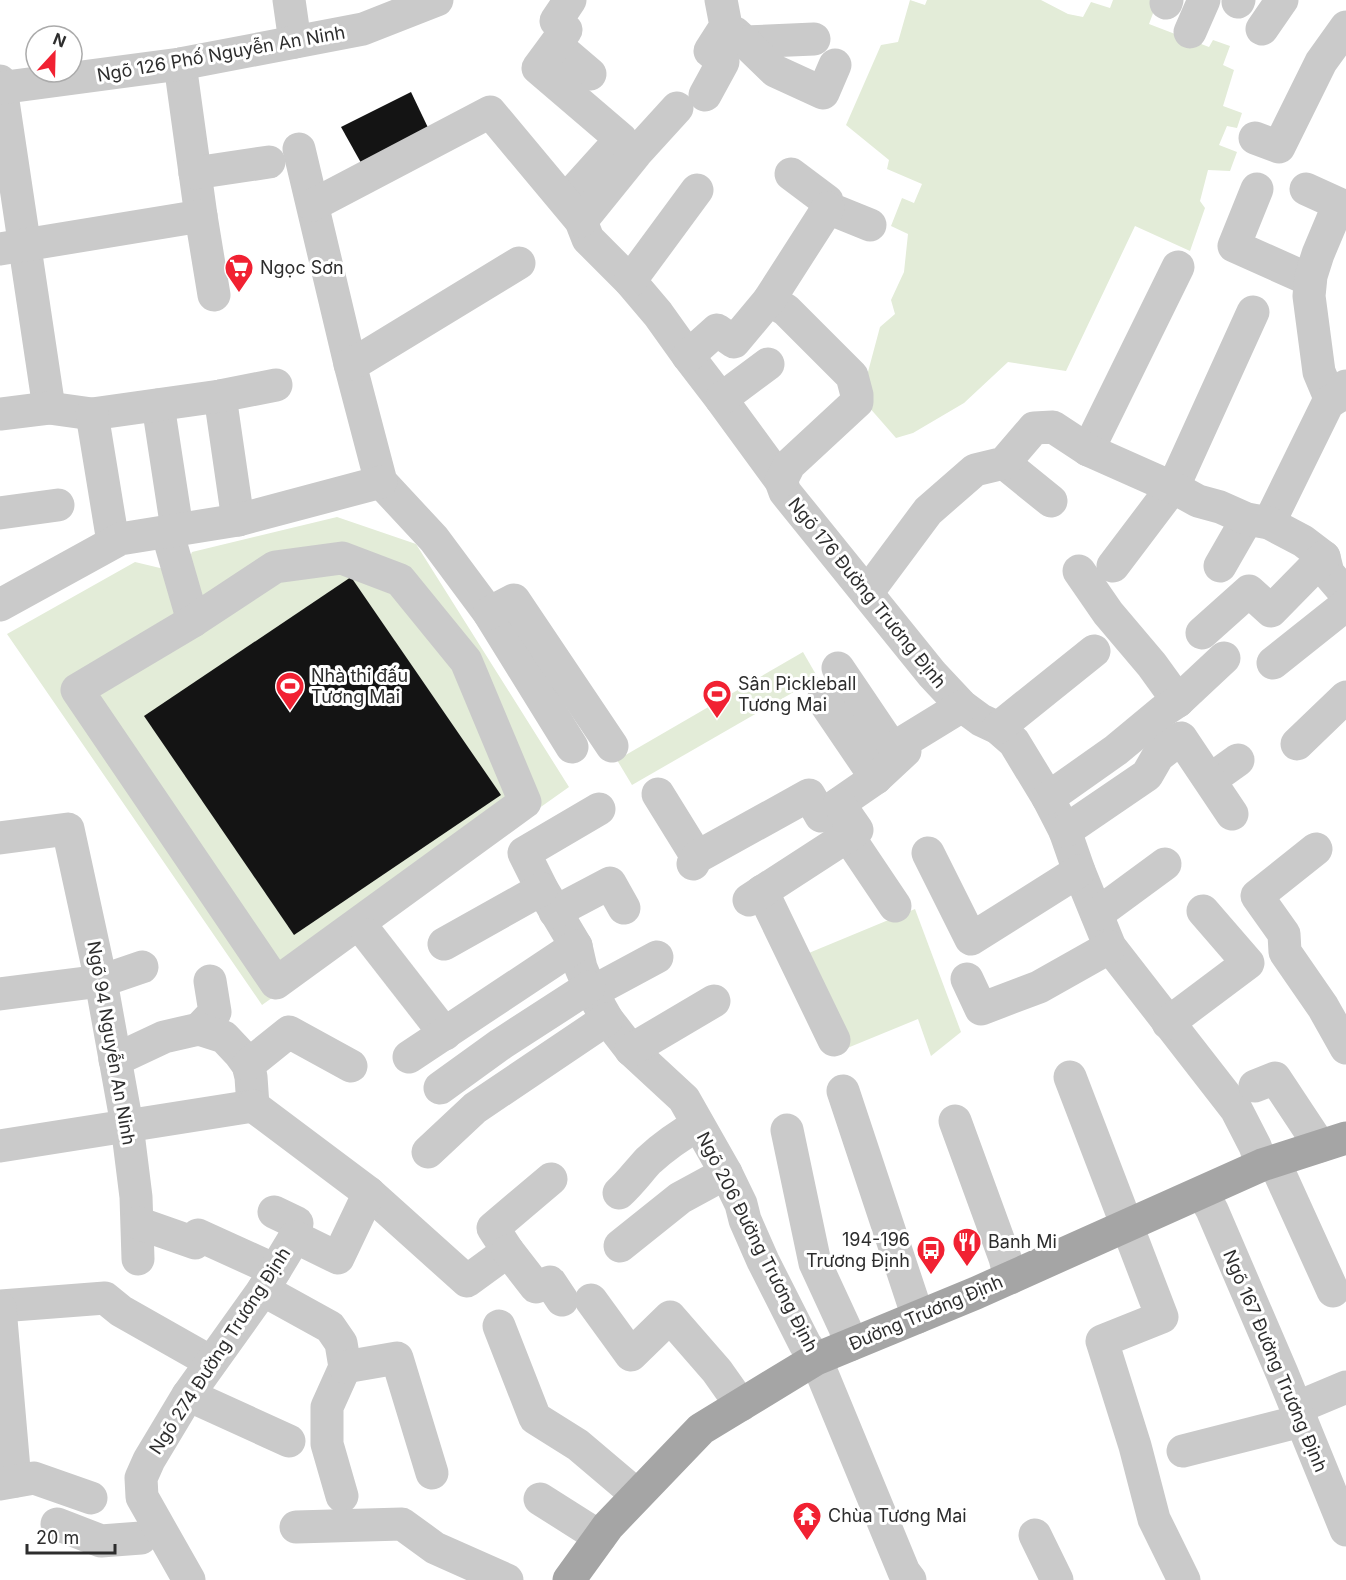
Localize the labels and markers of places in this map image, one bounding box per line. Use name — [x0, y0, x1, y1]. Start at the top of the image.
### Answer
supermarket icon: Ngọc Sơn — [223, 252, 255, 294]
place label: Ngọc Sơn — [260, 257, 344, 278]
place label: Nhà thi đấu Tương Mai — [311, 665, 408, 707]
sports icon: Nhà thi đấu Tương Mai — [274, 670, 306, 712]
place label: Sân Pickleball Tương Mai — [738, 673, 856, 715]
sports icon: Sân Pickleball Tương Mai — [701, 678, 733, 720]
restaurant icon: Banh Mi — [951, 1226, 983, 1268]
place label: 194-196 Trương Định — [806, 1229, 910, 1271]
place label: Banh Mi — [988, 1231, 1057, 1252]
bus stop icon: 194-196 Trương Định — [915, 1234, 947, 1276]
temple icon: Chùa Tương Mai — [791, 1500, 823, 1542]
place label: Chùa Tương Mai — [828, 1505, 967, 1526]

